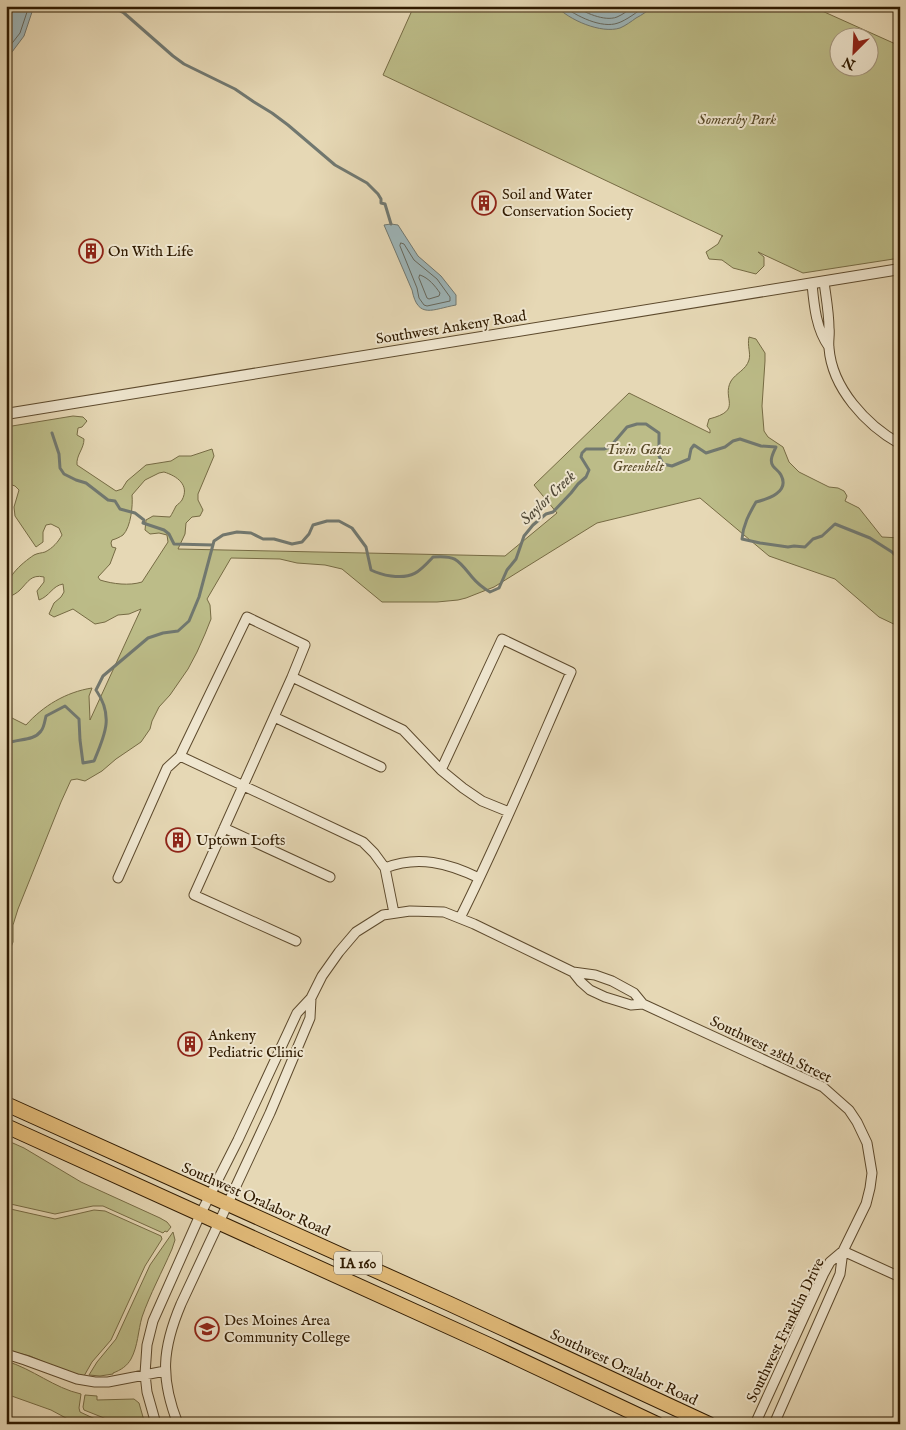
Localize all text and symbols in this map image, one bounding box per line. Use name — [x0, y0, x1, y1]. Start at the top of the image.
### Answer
north arrow — [828, 28, 878, 78]
text: N — [840, 52, 859, 74]
park label: Somersby Park — [698, 110, 776, 129]
place label: Soil and Water Conservation Society — [502, 185, 634, 221]
building icon: Soil and Water Conservation Society — [471, 190, 497, 216]
building icon: On With Life — [78, 238, 104, 264]
place label: On With Life — [108, 242, 193, 261]
street label: Southwest Ankeny Road — [374, 306, 529, 349]
park label: Twin Gates Greenbelt — [605, 440, 672, 476]
water label: Saylor Creek — [516, 467, 581, 530]
building icon: Uptown Lofts — [165, 827, 191, 853]
place label: Uptown Lofts — [196, 831, 285, 850]
street label: Southwest 28th Street — [707, 1012, 835, 1087]
place label: Ankeny Pediatric Clinic — [207, 1026, 303, 1062]
building icon: Ankeny Pediatric Clinic — [177, 1031, 203, 1057]
street label: Southwest Oralabor Road — [179, 1158, 334, 1241]
road number: IA 160 — [334, 1252, 382, 1274]
street label: Southwest Franklin Drive — [742, 1255, 829, 1406]
place label: Des Moines Area Community College — [224, 1311, 350, 1347]
school or university icon: Des Moines Area Community College — [194, 1316, 220, 1342]
street label: Southwest Oralabor Road — [547, 1325, 701, 1410]

